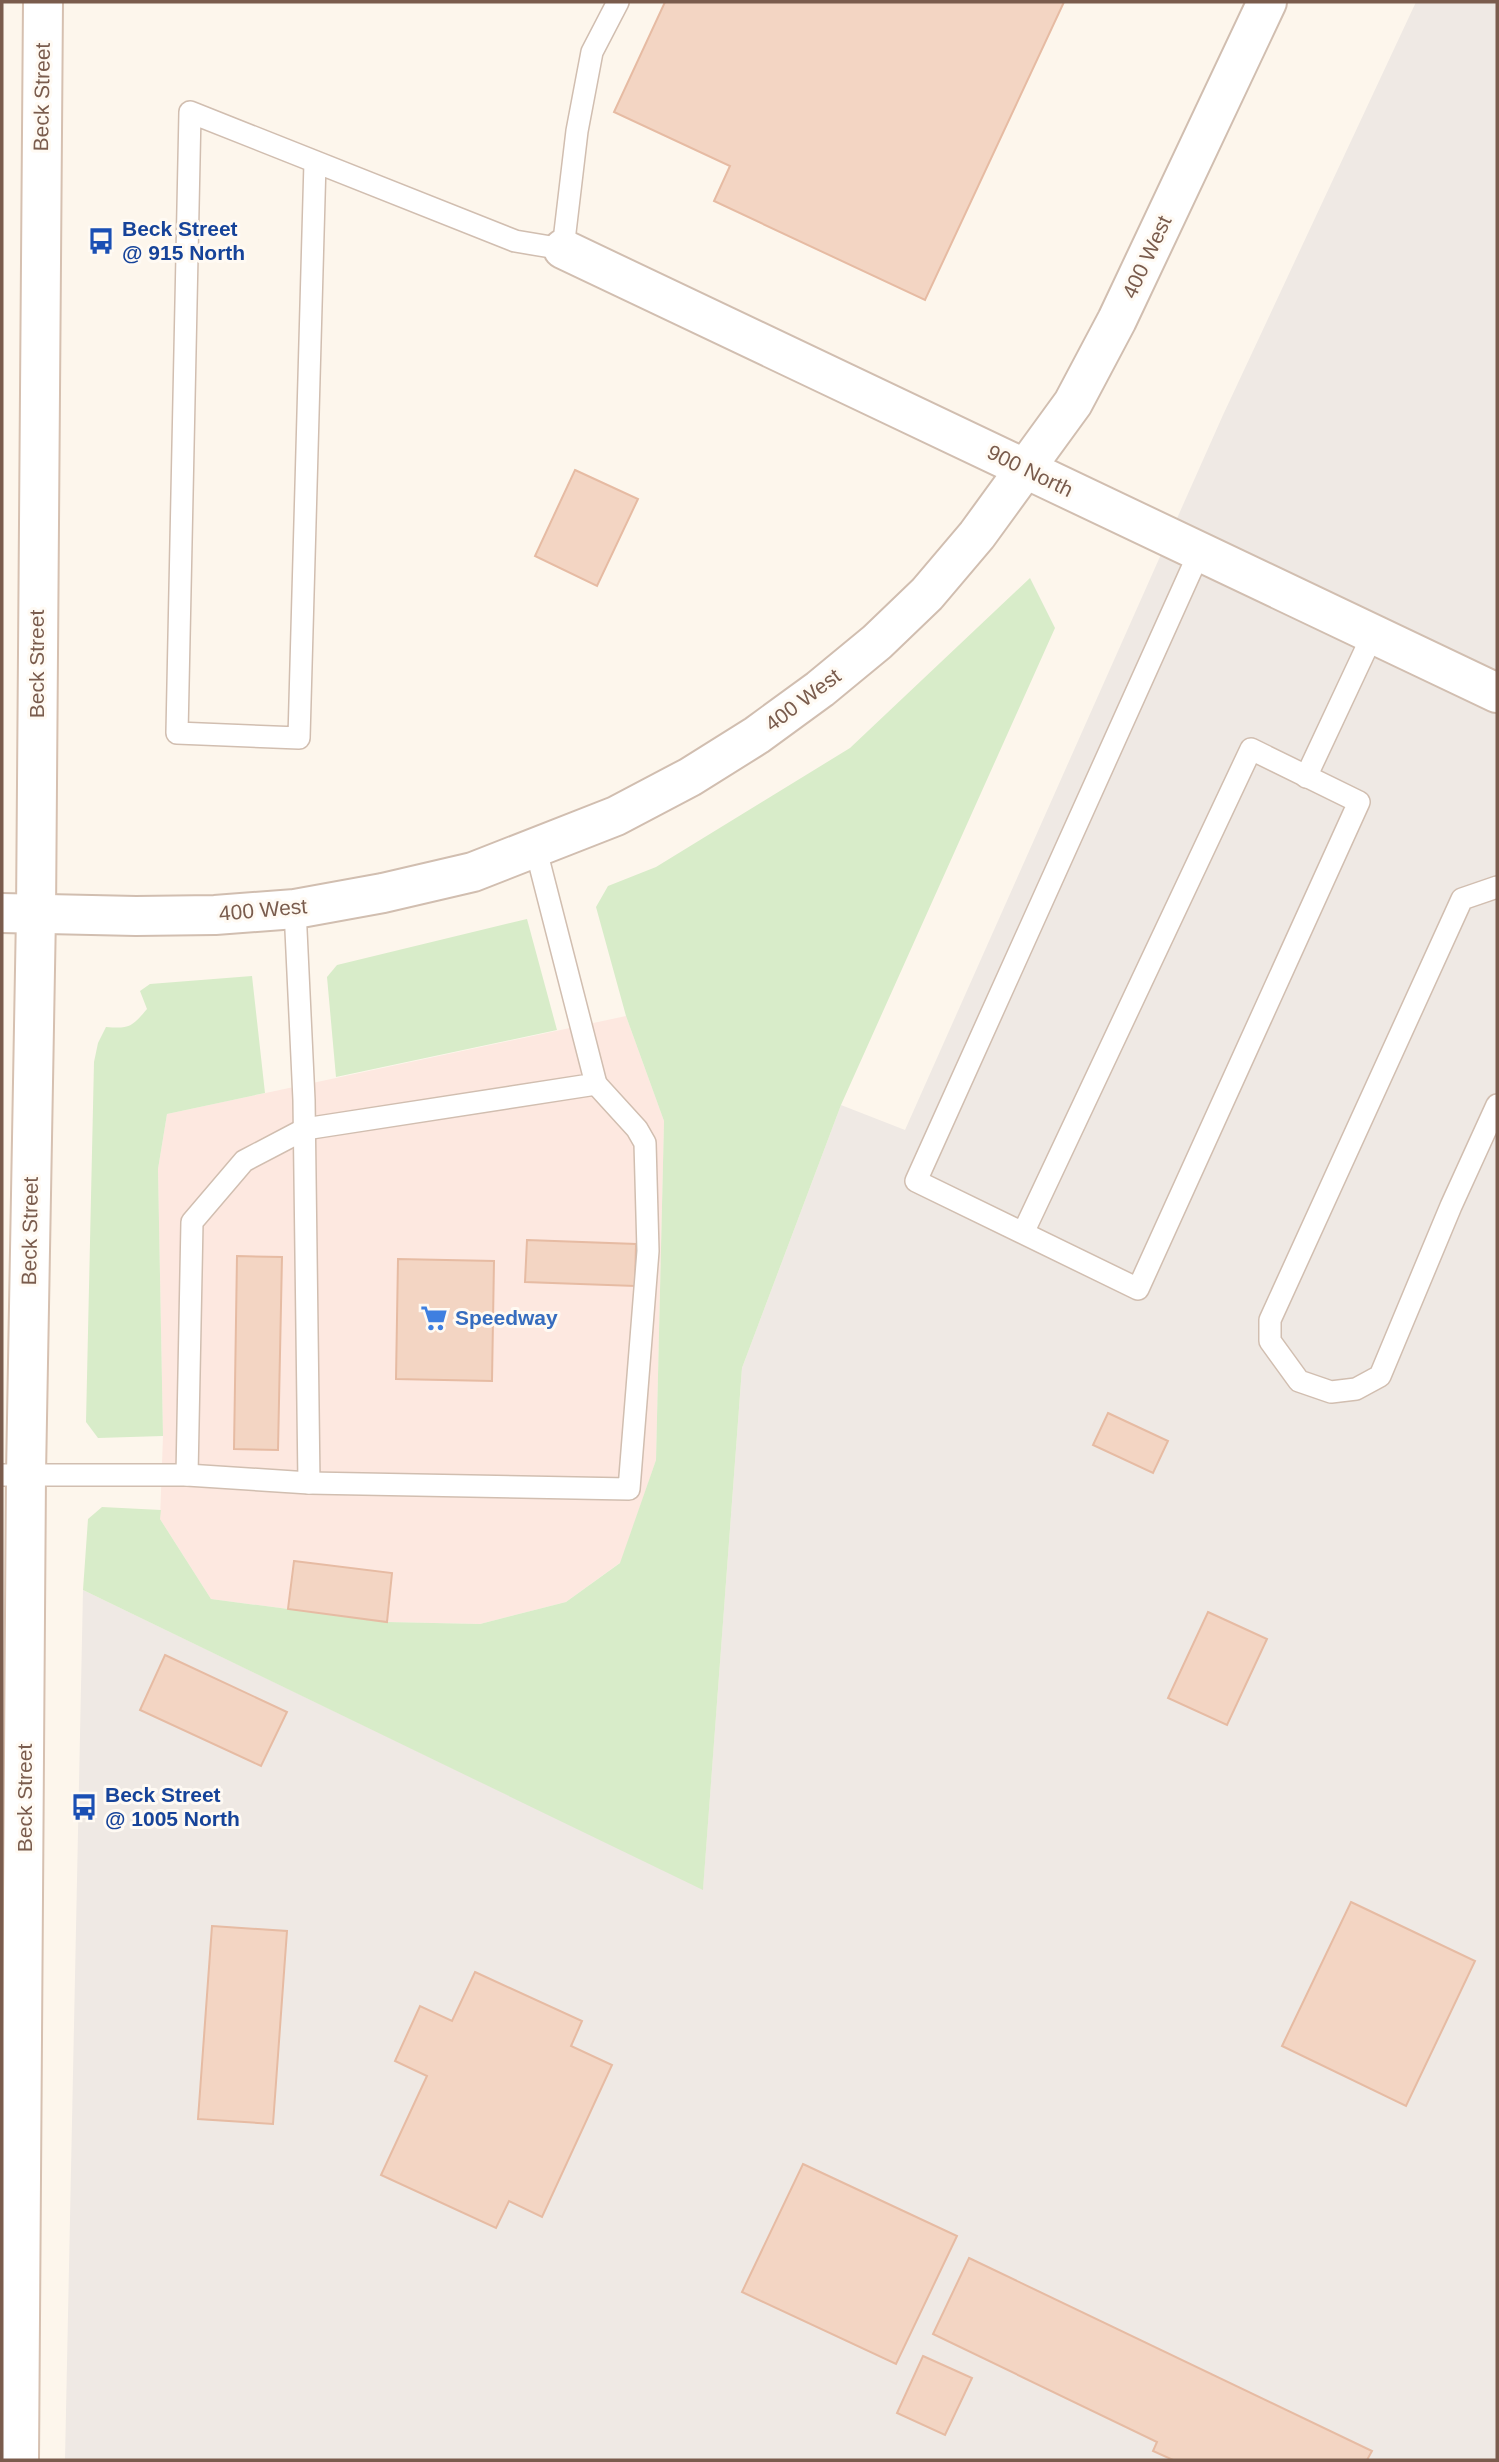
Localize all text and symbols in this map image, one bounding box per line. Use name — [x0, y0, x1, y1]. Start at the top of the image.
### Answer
street label: Beck Street — [29, 42, 54, 151]
street label: 400 West — [1117, 212, 1176, 302]
place label: Beck Street @ 915 North — [122, 217, 245, 264]
bus stop icon: Beck Street @ 915 North — [86, 226, 116, 256]
street label: 900 North — [984, 440, 1077, 501]
street label: Beck Street — [25, 610, 48, 718]
street label: 400 West — [761, 664, 845, 735]
street label: 400 West — [218, 894, 308, 925]
street label: Beck Street — [17, 1176, 42, 1285]
supermarket icon: Speedway — [419, 1303, 449, 1333]
place label: Speedway — [455, 1306, 558, 1329]
street label: Beck Street — [13, 1744, 36, 1852]
place label: Beck Street @ 1005 North — [105, 1783, 240, 1830]
bus stop icon: Beck Street @ 1005 North — [69, 1792, 99, 1822]

